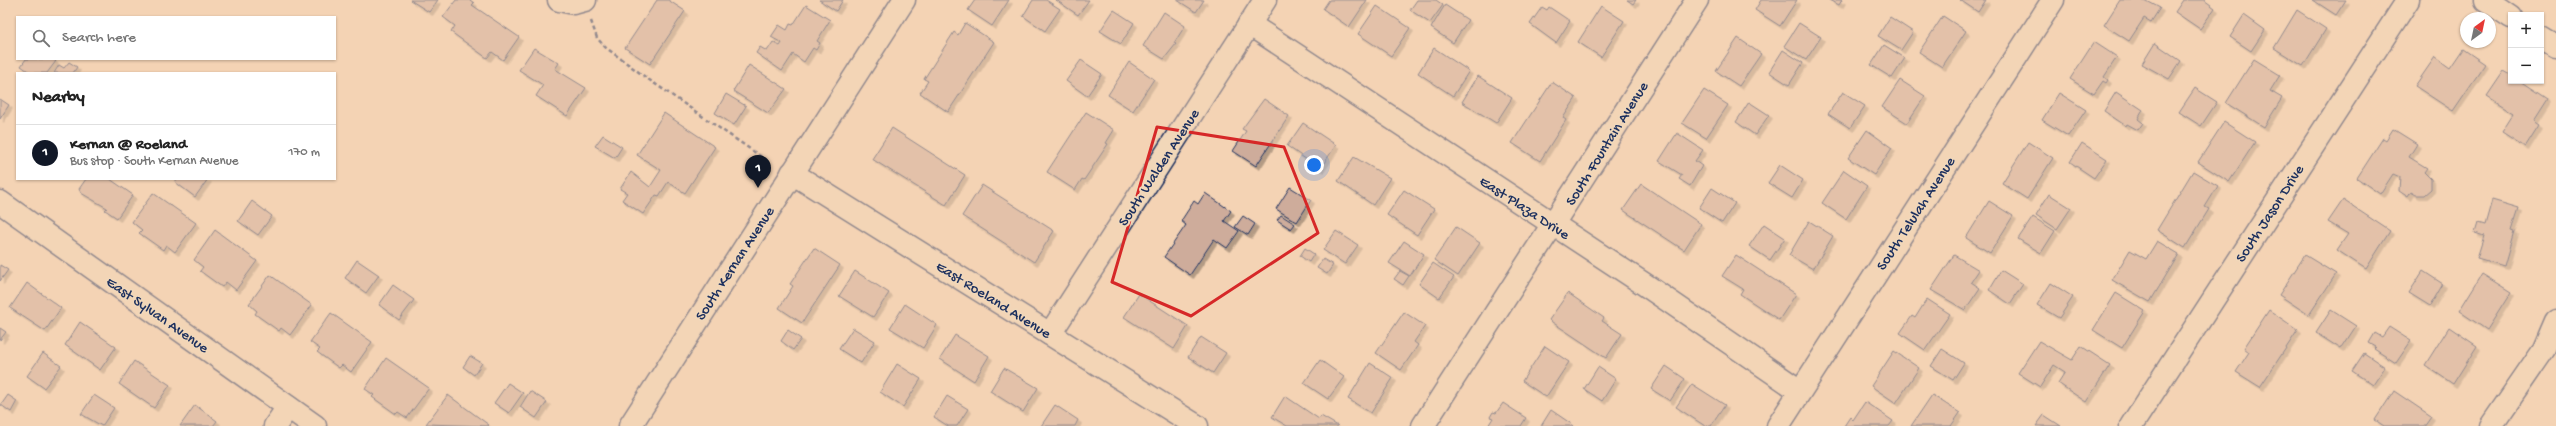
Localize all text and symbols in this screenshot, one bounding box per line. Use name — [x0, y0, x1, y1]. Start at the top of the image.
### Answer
north arrow — [2460, 12, 2496, 48]
map controls — [2508, 12, 2544, 84]
button: + — [2508, 12, 2544, 48]
search box — [16, 16, 336, 60]
icon: search — [30, 27, 52, 49]
text: Search here — [62, 29, 136, 47]
button: − — [2508, 48, 2544, 84]
street label: South Fountain Avenue — [1562, 79, 1653, 209]
text: Nearby — [32, 88, 85, 108]
street label: South Walden Avenue — [1115, 106, 1204, 230]
text: Kernan @ Roeland — [70, 136, 187, 154]
text: 1 — [42, 145, 48, 160]
text: 170 m — [288, 145, 320, 160]
text: Bus stop · South Kernan Avenue — [70, 154, 239, 169]
street label: South Telulah Avenue — [1873, 154, 1960, 274]
pin: 1 — [745, 155, 771, 188]
your location — [1304, 155, 1324, 175]
street label: South Jason Drive — [2232, 162, 2309, 266]
street label: East Plaza Drive — [1475, 173, 1573, 245]
street label: South Kernan Avenue — [692, 204, 779, 324]
street label: East Roeland Avenue — [932, 258, 1054, 344]
street label: East Sylvan Avenue — [102, 273, 212, 358]

